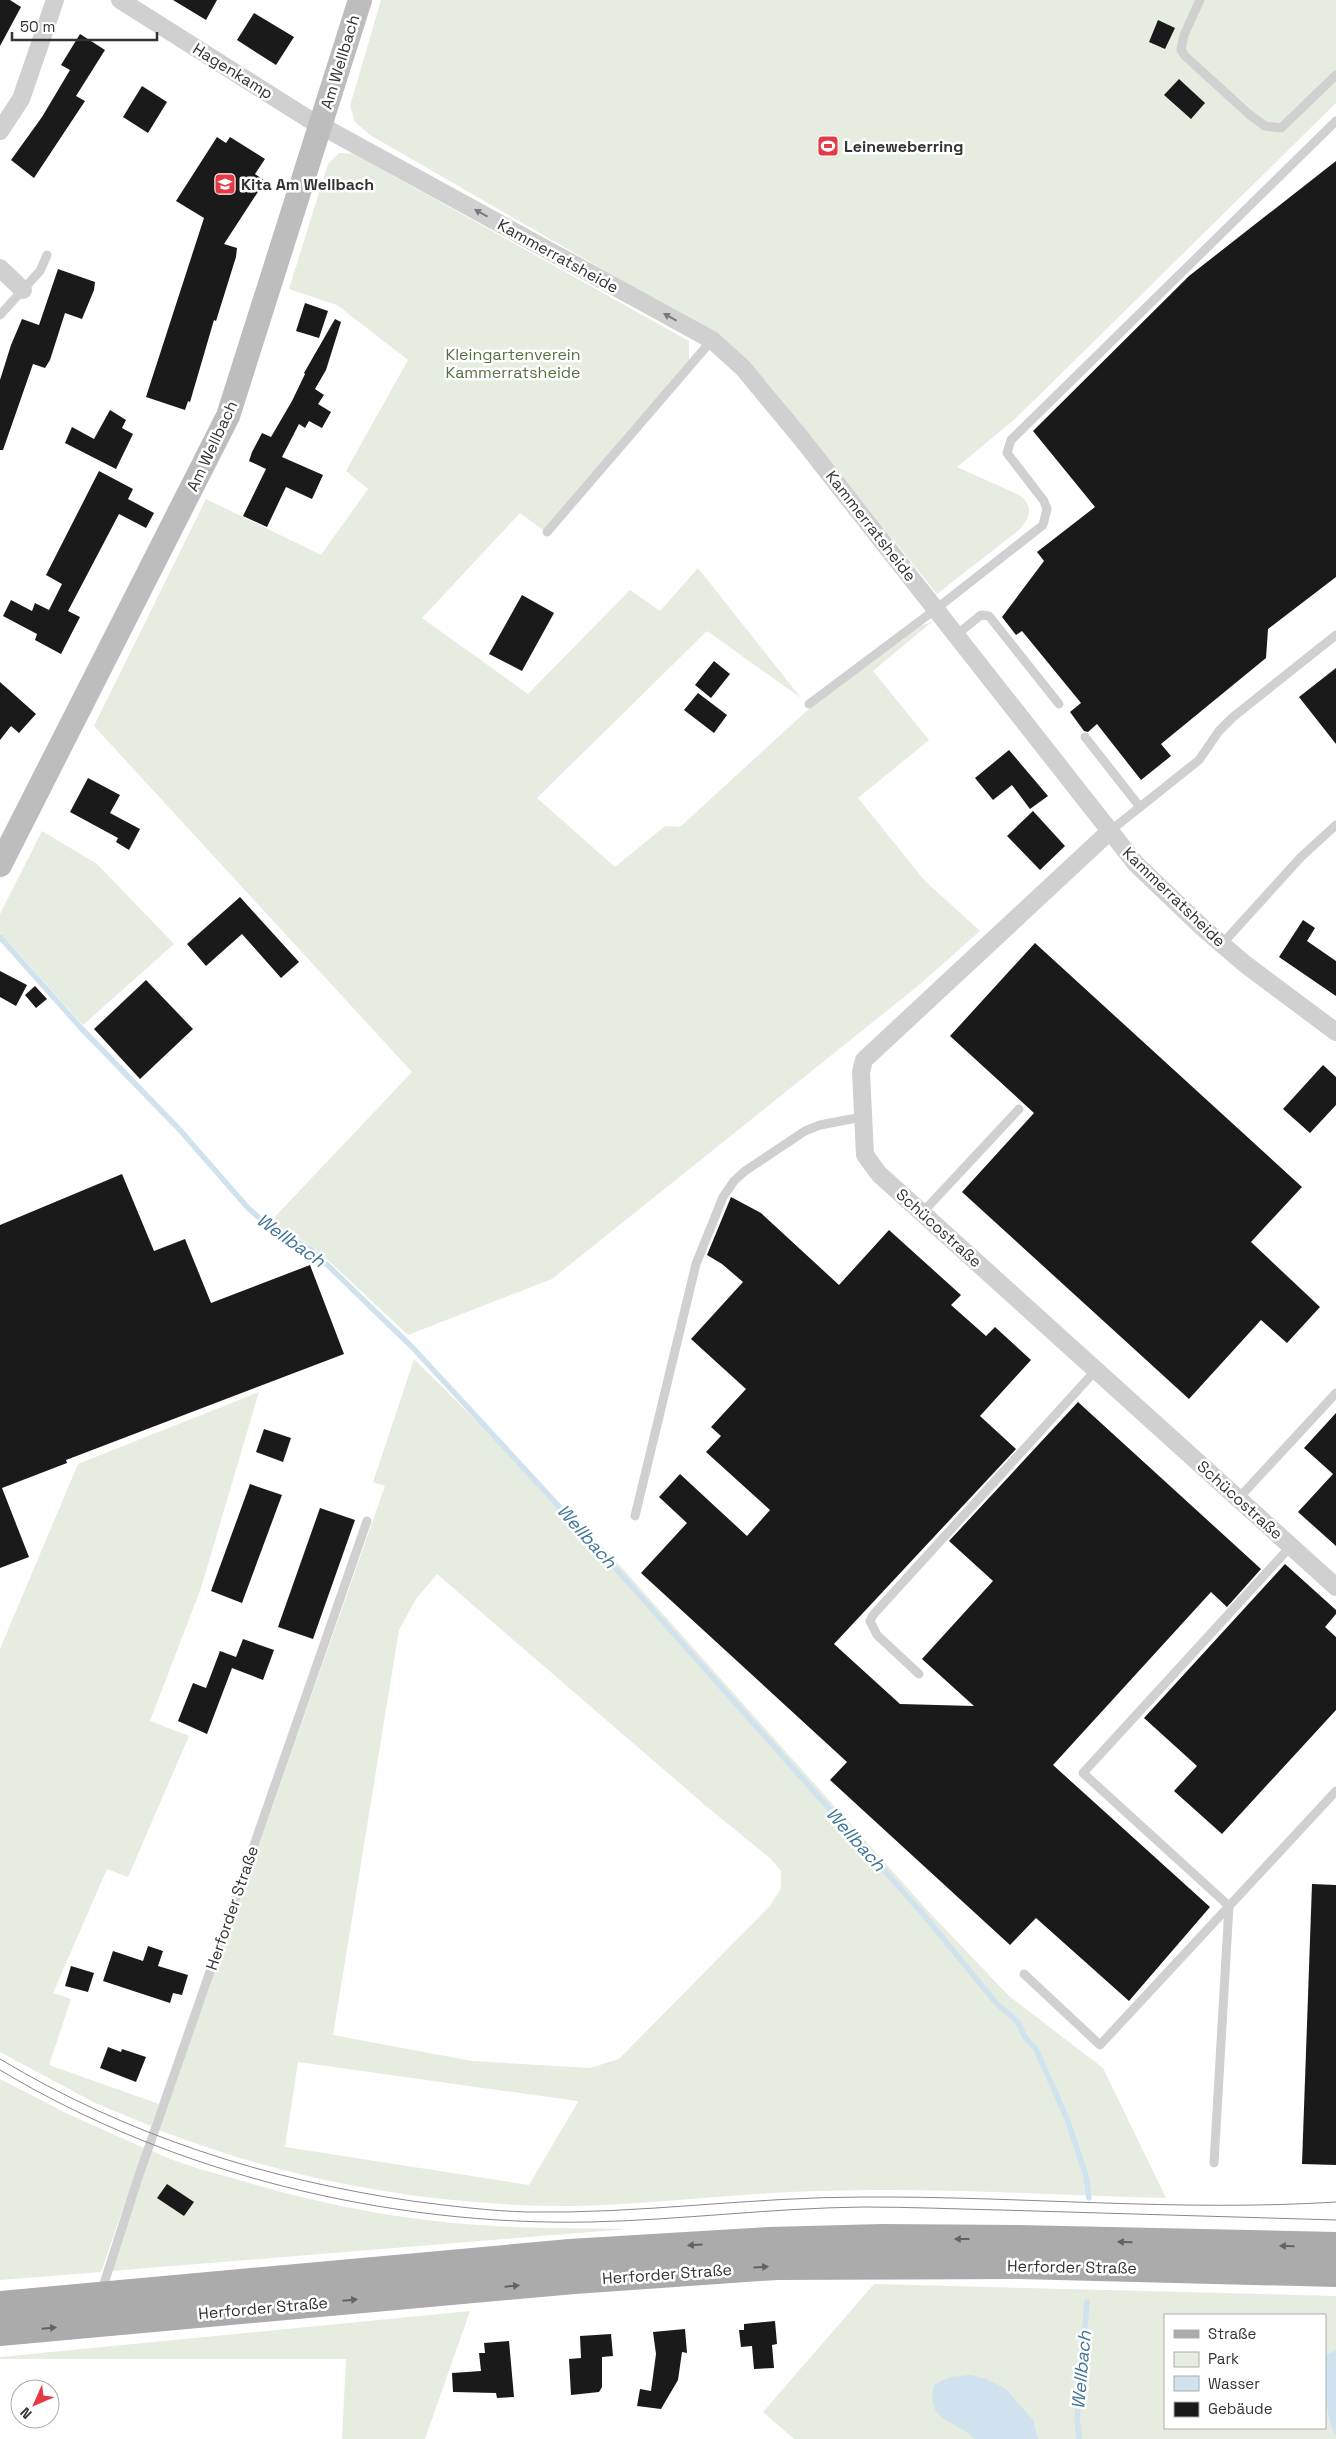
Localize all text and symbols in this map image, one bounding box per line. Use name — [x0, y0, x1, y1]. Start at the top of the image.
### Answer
scale bar — [12, 10, 158, 42]
street label: Am Wellbach — [316, 12, 364, 112]
text: 50 m — [20, 17, 55, 36]
street label: Hagenkamp — [189, 38, 277, 104]
sports icon: Leineweberring — [816, 134, 840, 158]
place label: Leineweberring — [844, 136, 963, 157]
school or university icon: Kita Am Wellbach — [213, 172, 237, 196]
place label: Kita Am Wellbach — [241, 174, 374, 195]
one-way arrow — [474, 209, 489, 217]
street label: Kammerratsheide — [494, 214, 622, 298]
one-way arrow — [662, 313, 677, 321]
park label: Kleingartenverein Kammerratsheide — [445, 344, 581, 383]
street label: Am Wellbach — [182, 397, 242, 495]
street label: Kammerratsheide — [821, 466, 921, 586]
street label: Kammerratsheide — [1118, 842, 1230, 952]
street label: Schücostraße — [892, 1184, 986, 1272]
water label: Wellbach — [252, 1208, 331, 1272]
street label: Schücostraße — [1193, 1456, 1287, 1544]
water label: Wellbach — [552, 1499, 622, 1574]
water label: Wellbach — [821, 1802, 891, 1877]
street label: Herforder Straße — [201, 1843, 263, 1973]
one-way arrow — [954, 2235, 970, 2243]
one-way arrow — [1117, 2238, 1133, 2246]
one-way arrow — [1279, 2241, 1295, 2249]
one-way arrow — [687, 2242, 703, 2250]
street label: Herforder Straße — [1007, 2255, 1137, 2279]
street label: Herforder Straße — [601, 2259, 733, 2289]
one-way arrow — [753, 2263, 769, 2271]
one-way arrow — [504, 2281, 520, 2289]
street label: Herforder Straße — [197, 2292, 329, 2324]
one-way arrow — [342, 2296, 358, 2304]
legend — [1164, 2314, 1326, 2429]
one-way arrow — [41, 2323, 57, 2331]
text: Straße — [1208, 2324, 1257, 2343]
water label: Wellbach — [1066, 2329, 1096, 2410]
text: Park — [1208, 2349, 1239, 2368]
text: Wasser — [1208, 2374, 1260, 2393]
north arrow — [10, 2379, 60, 2429]
text: Gebäude — [1208, 2399, 1273, 2418]
text: N — [16, 2404, 35, 2423]

